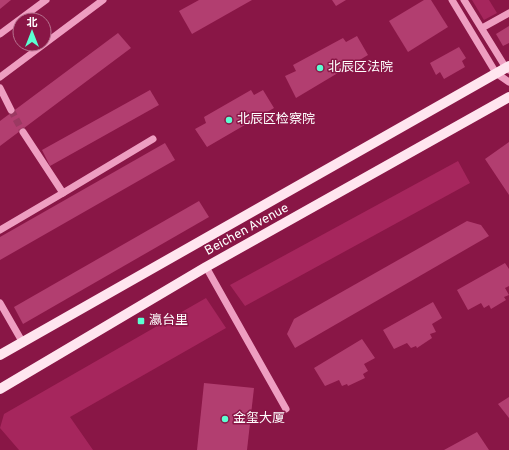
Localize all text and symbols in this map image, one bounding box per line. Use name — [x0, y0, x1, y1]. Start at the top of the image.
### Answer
north arrow — [12, 12, 52, 52]
text: 北 — [27, 16, 38, 30]
place label: 北辰区法院 — [328, 59, 393, 76]
marker: 北辰区法院 — [315, 63, 325, 73]
place label: 北辰区检察院 — [237, 111, 315, 128]
marker: 北辰区检察院 — [224, 115, 234, 125]
street label: Beichen Avenue — [202, 200, 292, 260]
place label: 瀛台里 — [149, 313, 188, 329]
marker: 瀛台里 — [136, 316, 146, 326]
place label: 金玺大厦 — [233, 410, 285, 427]
marker: 金玺大厦 — [220, 414, 230, 424]

